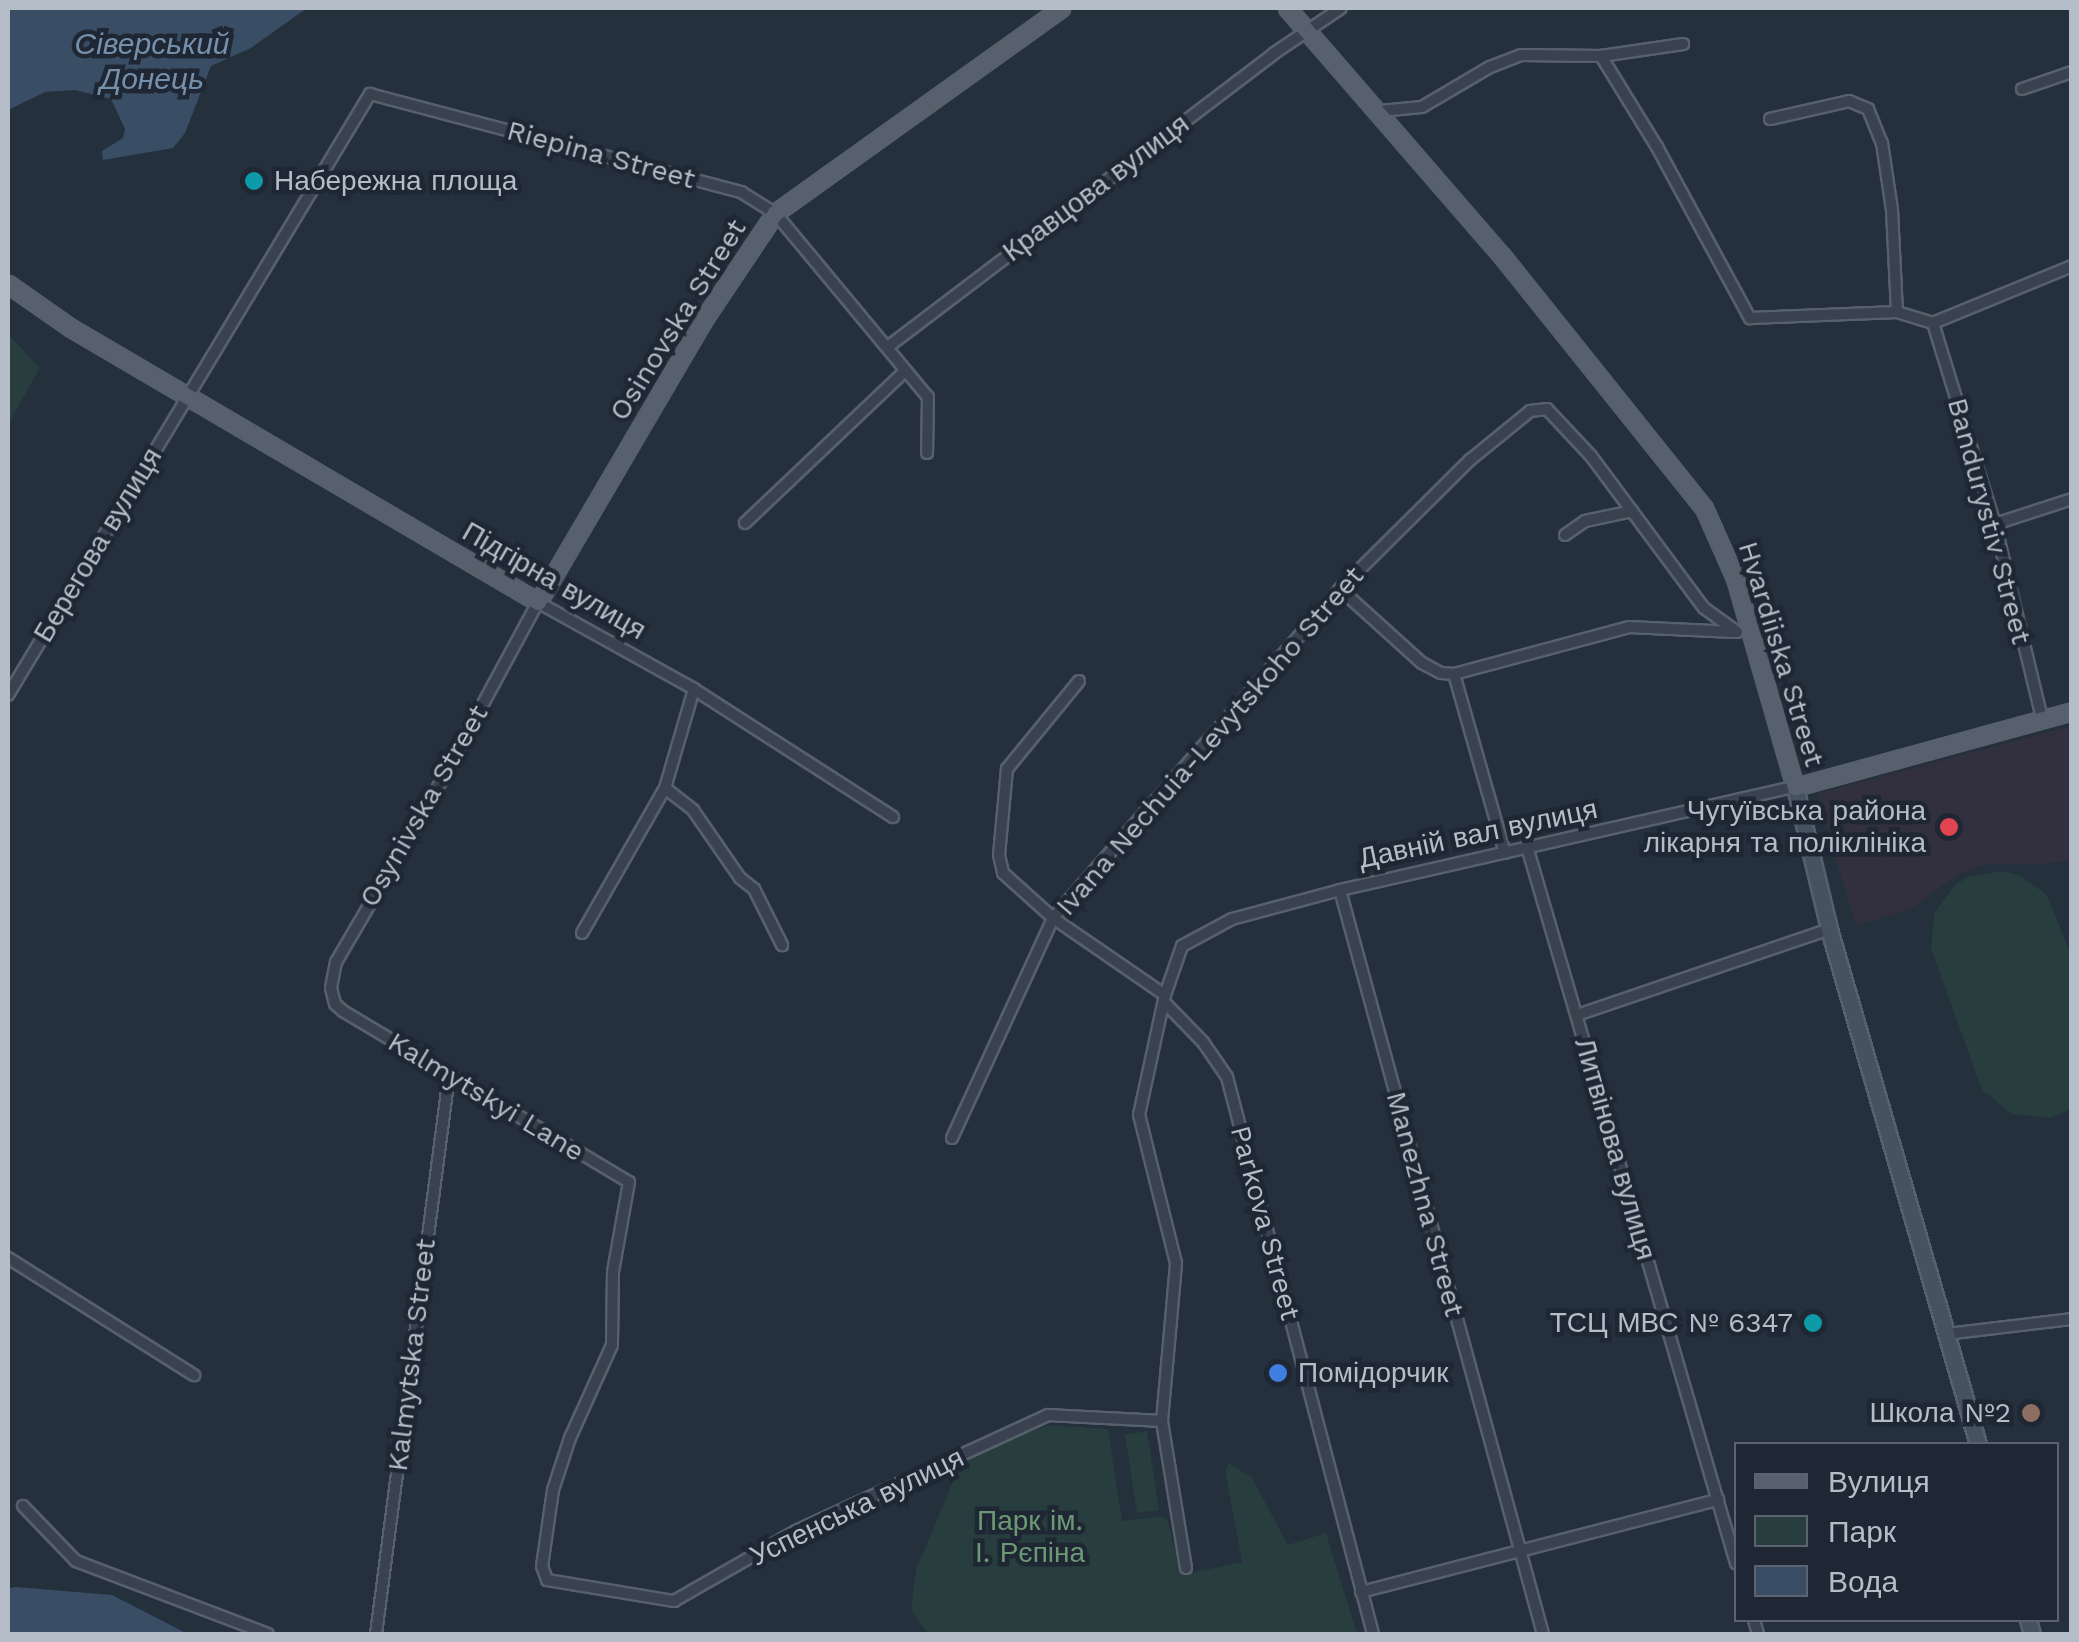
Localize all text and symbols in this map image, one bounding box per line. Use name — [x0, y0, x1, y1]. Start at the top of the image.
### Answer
water label: Сіверський Донець — [74, 26, 230, 96]
street label: Кравцова вулиця — [996, 107, 1196, 269]
street label: Riepina Street — [503, 114, 699, 196]
place label: Набережна площа — [274, 164, 517, 198]
marker: Набережна площа — [243, 170, 265, 192]
street label: Osinovska Street — [602, 213, 754, 427]
street label: Bandurystiv Street — [1940, 394, 2038, 648]
street label: Берегова вулиця — [27, 442, 169, 648]
street label: Підгірна вулиця — [456, 515, 652, 647]
street label: Hvardiiska Street — [1731, 537, 1831, 771]
street label: Ivana Nechuia-Levytskoho Street — [1049, 559, 1371, 923]
street label: Osynivska Street — [352, 699, 496, 913]
street label: Давній вал вулиця — [1356, 792, 1600, 876]
place label: Чугуївська района лікарня та поліклініка — [1644, 794, 1926, 860]
marker: Чугуївська района лікарня та поліклініка — [1936, 814, 1962, 840]
street label: Kalmytskyi Lane — [382, 1025, 590, 1169]
street label: Литвінова вулиця — [1567, 1034, 1663, 1264]
street label: Manezhna Street — [1379, 1087, 1471, 1321]
street label: Parkova Street — [1223, 1122, 1307, 1324]
street label: Kalmytska Street — [381, 1236, 443, 1474]
place label: ТСЦ МВС № 6347 — [1550, 1306, 1793, 1340]
marker: ТСЦ МВС № 6347 — [1802, 1312, 1824, 1334]
place label: Помідорчик — [1298, 1356, 1449, 1390]
marker: Помідорчик — [1267, 1362, 1289, 1384]
place label: Школа №2 — [1869, 1396, 2011, 1430]
marker: Школа №2 — [2020, 1402, 2042, 1424]
street label: Успенська вулиця — [745, 1441, 969, 1573]
legend — [1734, 1442, 2059, 1622]
text: Вулиця — [1828, 1464, 1930, 1499]
park label: Парк ім. І. Рєпіна — [975, 1504, 1085, 1570]
text: Парк — [1828, 1514, 1896, 1549]
text: Вода — [1828, 1564, 1898, 1599]

